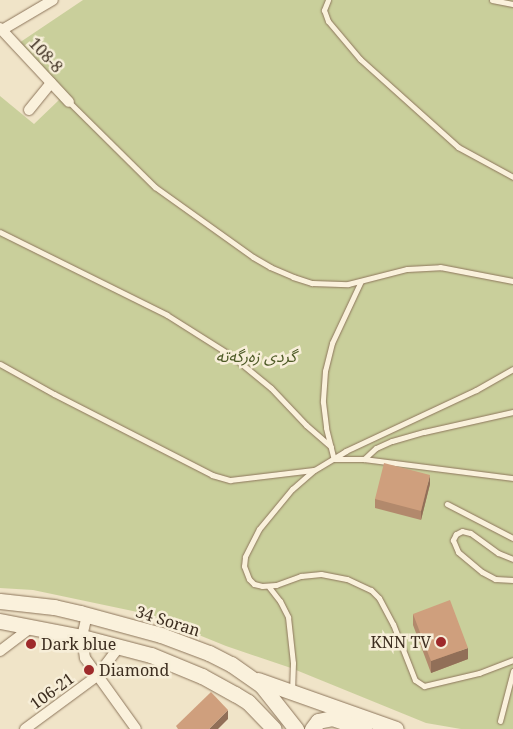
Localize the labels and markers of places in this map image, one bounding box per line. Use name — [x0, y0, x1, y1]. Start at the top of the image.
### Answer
place label: KNN TV — [371, 632, 431, 652]
place label: Dark blue — [41, 634, 116, 654]
marker: KNN TV — [435, 636, 447, 648]
marker: Dark blue — [25, 638, 37, 650]
place label: Diamond — [99, 660, 169, 680]
marker: Diamond — [83, 664, 95, 676]

